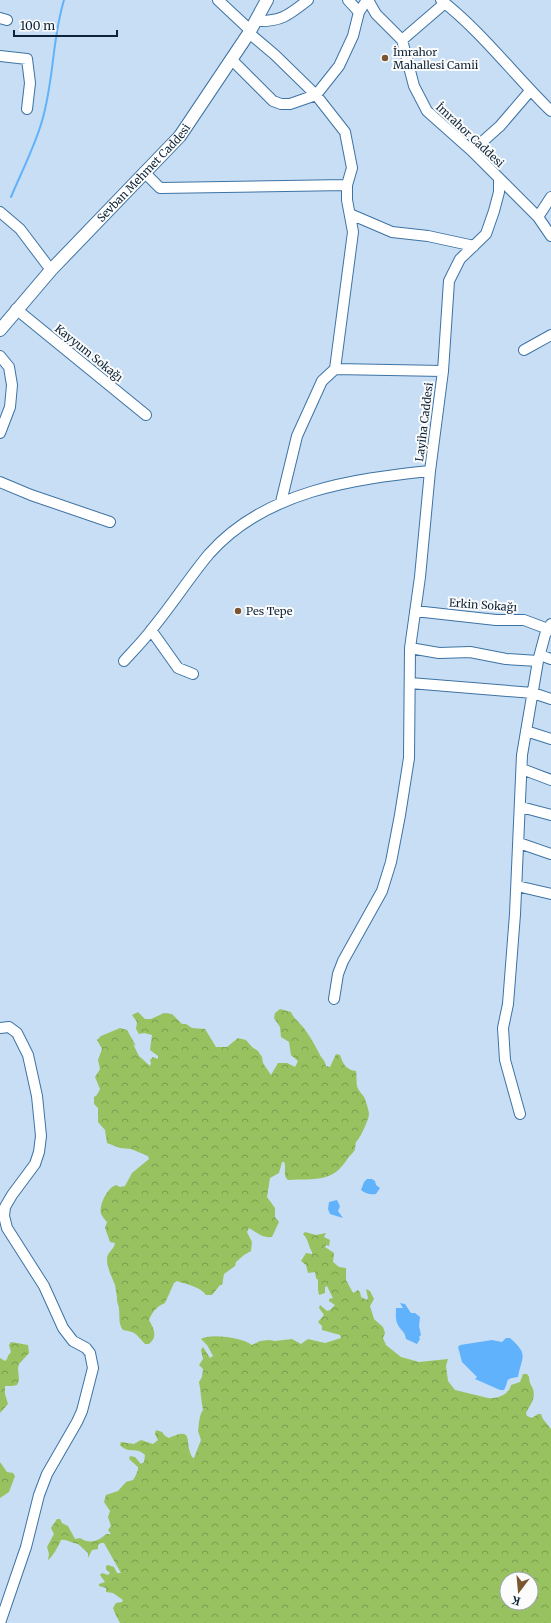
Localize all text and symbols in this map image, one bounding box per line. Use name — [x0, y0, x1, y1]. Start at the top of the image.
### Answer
scale bar — [14, 12, 117, 38]
text: 100 m — [20, 18, 55, 33]
place label: İmrahor Mahallesi Camii — [393, 45, 479, 72]
marker: İmrahor Mahallesi Camii — [380, 53, 390, 63]
street label: İmrahor Caddesi — [433, 100, 507, 170]
street label: Sevban Mehmet Caddesi — [94, 121, 193, 225]
street label: Kayyum Sokağı — [52, 321, 126, 385]
street label: Layiha Caddesi — [412, 381, 436, 462]
street label: Erkin Sokağı — [448, 596, 518, 614]
place label: Pes Tepe — [246, 604, 293, 618]
marker: Pes Tepe — [233, 606, 243, 616]
north arrow — [499, 1571, 539, 1611]
text: K — [510, 1593, 522, 1608]

